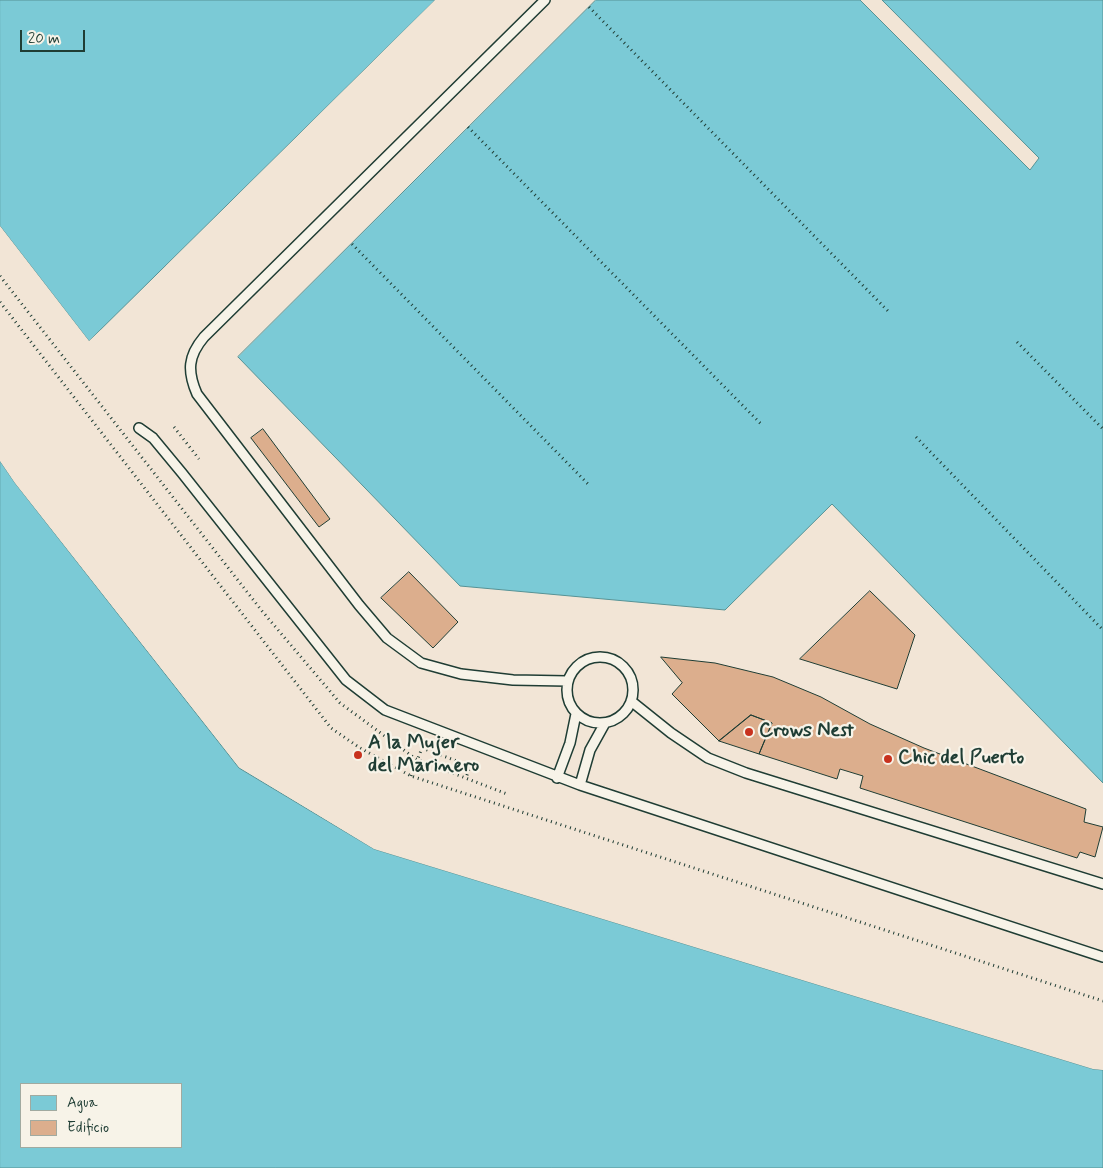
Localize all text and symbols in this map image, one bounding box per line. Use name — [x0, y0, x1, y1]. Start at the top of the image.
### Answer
scale bar — [22, 20, 88, 52]
text: 20 m — [28, 29, 60, 49]
place label: Crows Nest — [759, 720, 854, 744]
marker: Crows Nest — [743, 726, 755, 738]
place label: A la Mujer del Marinero — [368, 732, 479, 779]
place label: Chic del Puerto — [898, 747, 1024, 771]
marker: A la Mujer del Marinero — [352, 749, 364, 761]
marker: Chic del Puerto — [882, 753, 894, 765]
legend — [20, 1083, 182, 1148]
text: Agua — [67, 1093, 98, 1113]
text: Edificio — [67, 1118, 109, 1138]

